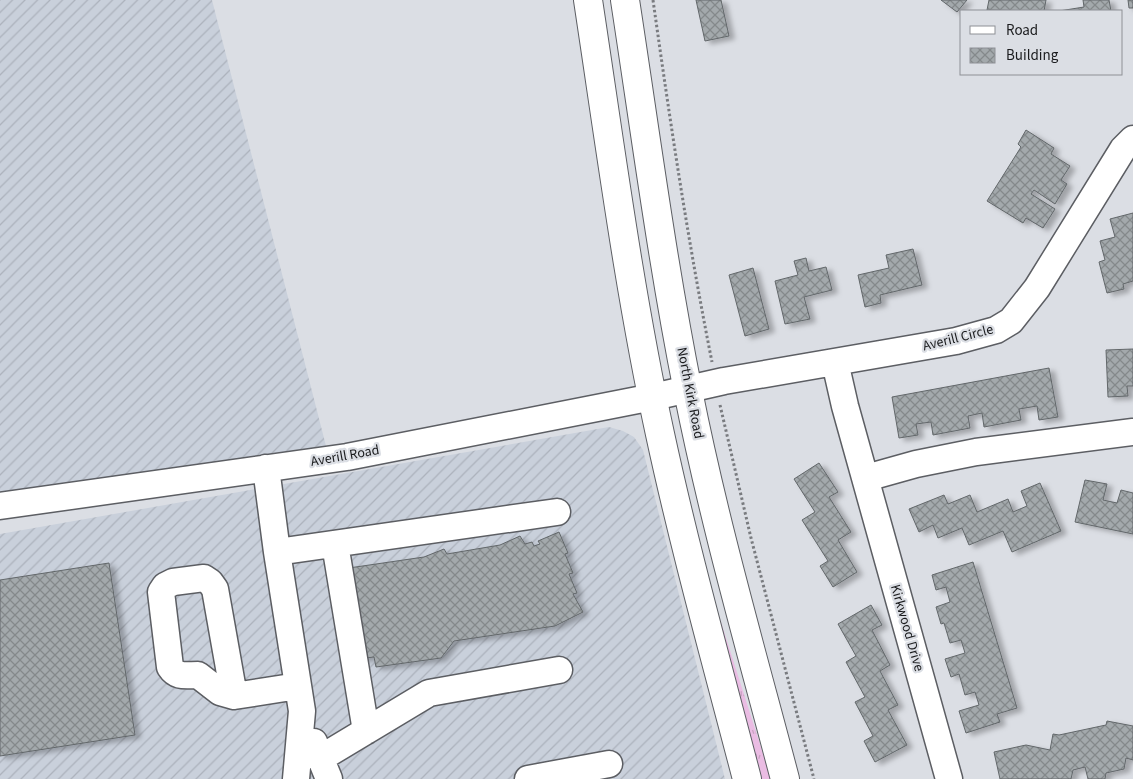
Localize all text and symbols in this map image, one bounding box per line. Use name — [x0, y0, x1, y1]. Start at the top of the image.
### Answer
legend — [960, 10, 1123, 75]
text: Road — [1006, 20, 1038, 41]
text: Building — [1006, 45, 1059, 66]
street label: Averill Circle — [921, 320, 996, 356]
street label: North Kirk Road — [671, 346, 709, 440]
street label: Averill Road — [309, 440, 381, 472]
street label: Kirkwood Drive — [885, 582, 929, 674]

